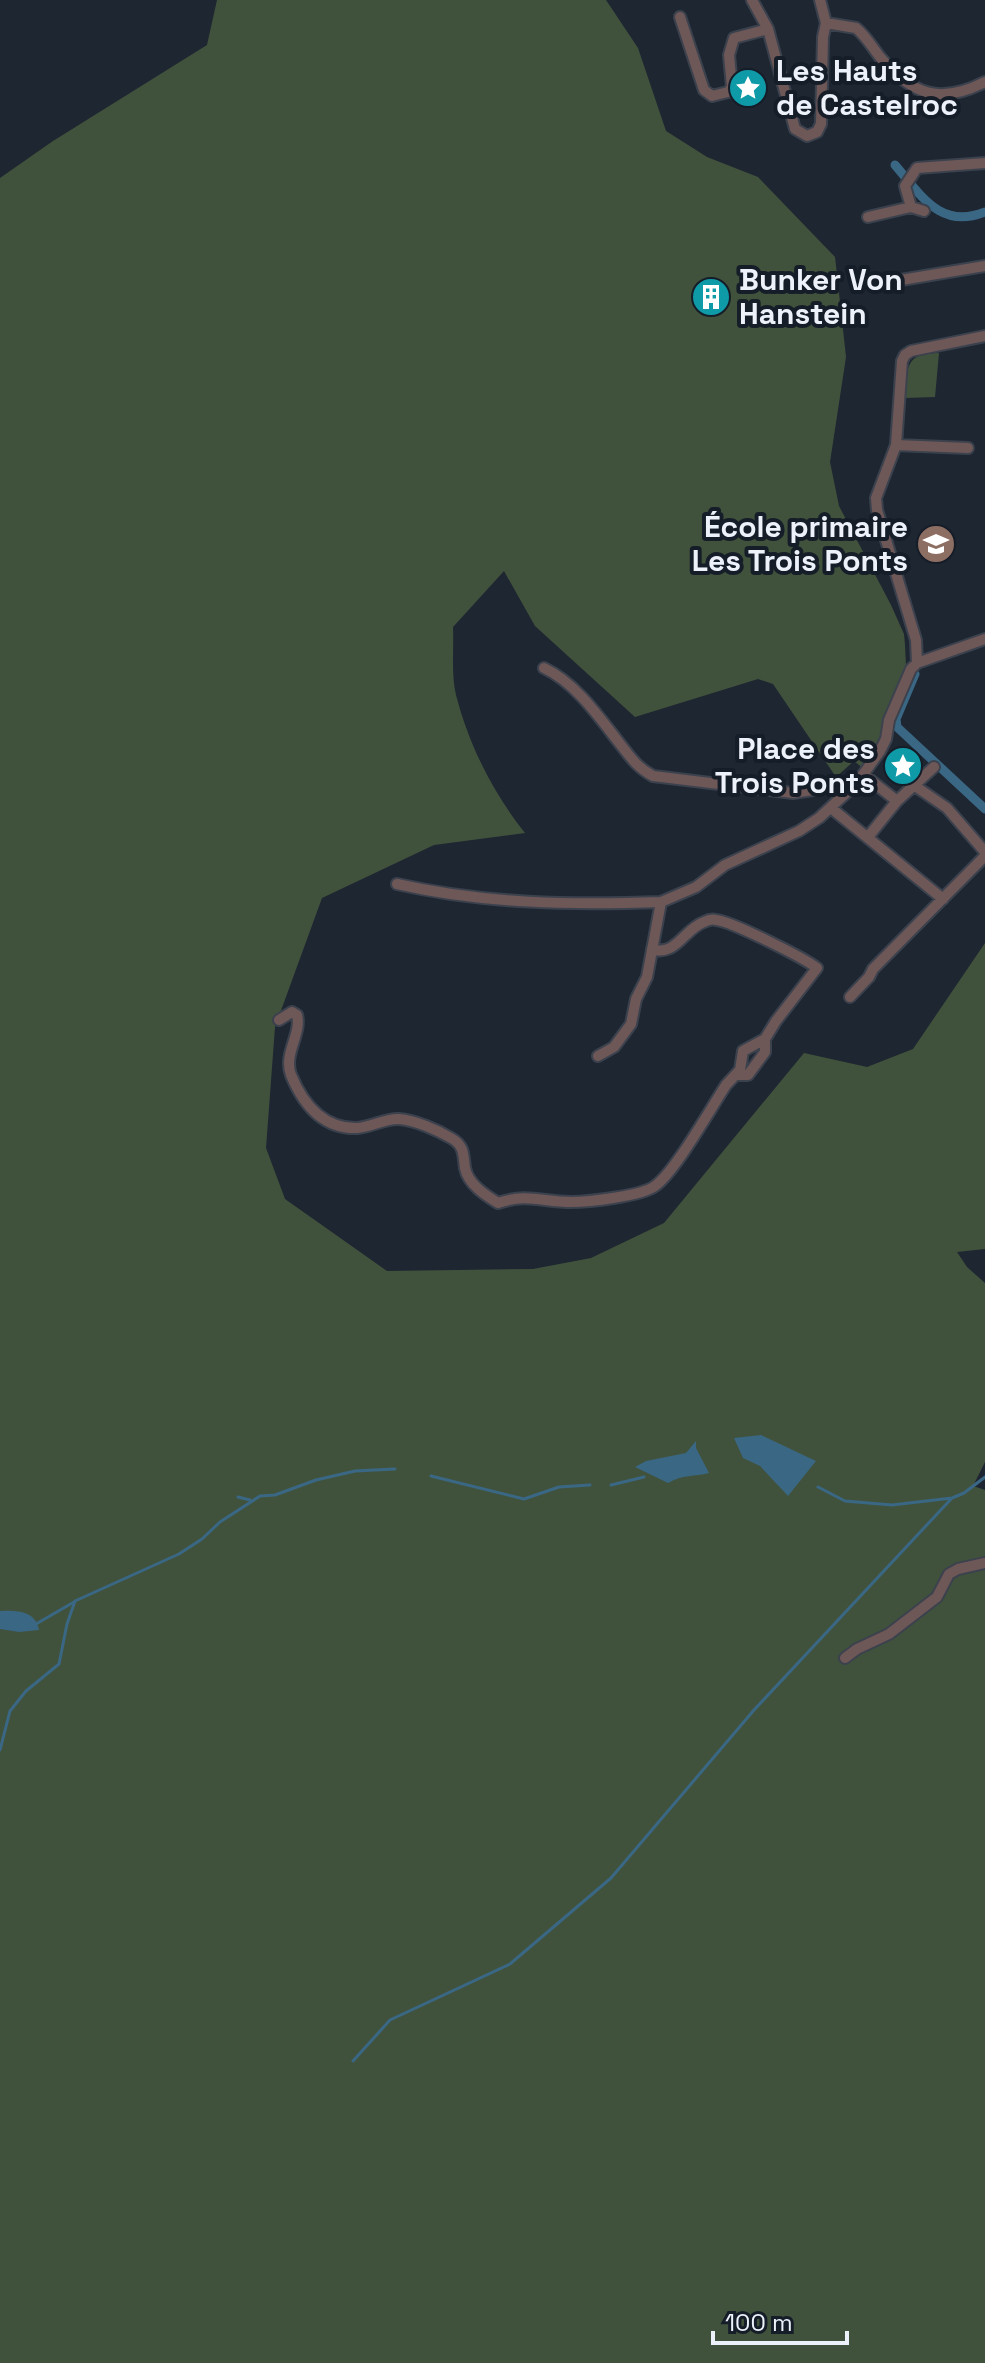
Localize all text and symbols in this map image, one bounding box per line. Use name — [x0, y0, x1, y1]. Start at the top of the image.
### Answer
place label: Les Hauts de Castelroc — [776, 51, 958, 124]
place icon: Les Hauts de Castelroc — [727, 67, 769, 109]
place label: Bunker Von Hanstein — [739, 260, 903, 333]
building icon: Bunker Von Hanstein — [690, 276, 732, 318]
place label: École primaire Les Trois Ponts — [692, 507, 908, 580]
school or university icon: École primaire Les Trois Ponts — [915, 523, 957, 565]
place label: Place des Trois Ponts — [715, 729, 875, 802]
place icon: Place des Trois Ponts — [882, 745, 924, 787]
scale bar — [713, 2295, 847, 2345]
text: 100 m — [725, 2307, 793, 2338]

